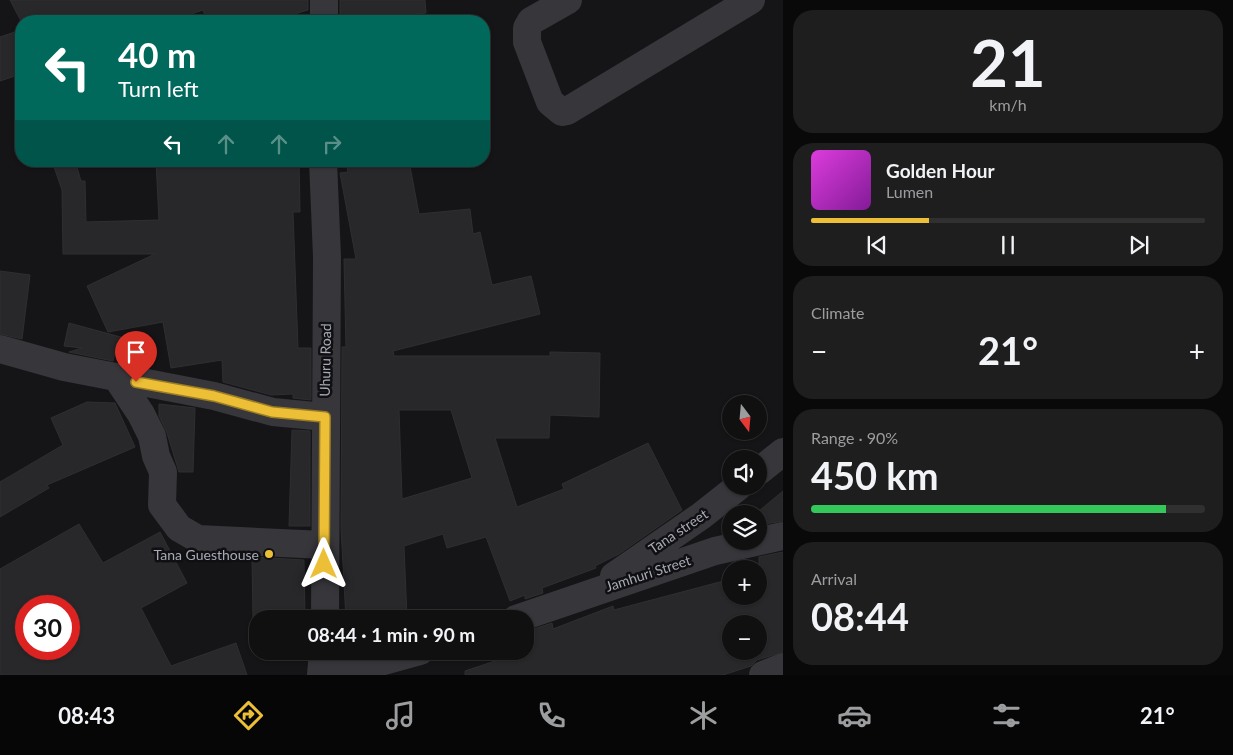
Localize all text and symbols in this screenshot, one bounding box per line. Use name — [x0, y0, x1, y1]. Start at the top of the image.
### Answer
text: 21 — [970, 23, 1046, 101]
text: 40 m — [118, 33, 196, 75]
icon: left — [35, 35, 100, 100]
text: Turn left — [118, 75, 199, 102]
text: km/h — [989, 95, 1027, 114]
icon: left — [159, 130, 187, 158]
icon: ahead — [212, 130, 240, 158]
icon: ahead — [265, 130, 293, 158]
icon: right — [318, 130, 346, 158]
text: Golden Hour — [886, 159, 995, 182]
text: Lumen — [886, 182, 933, 201]
icon: previous — [863, 231, 891, 259]
icon: pause — [994, 231, 1022, 259]
icon: next — [1125, 231, 1153, 259]
text: Climate — [811, 303, 864, 322]
street label: Uhuru Road — [316, 323, 334, 397]
text: 21° — [978, 327, 1038, 373]
pin — [115, 331, 157, 382]
text: − — [811, 334, 827, 368]
text: + — [1189, 334, 1205, 368]
icon: arrive — [122, 338, 150, 366]
north arrow — [722, 395, 768, 440]
map controls — [722, 395, 767, 660]
text: Range · 90% — [811, 428, 898, 447]
button: sound — [722, 450, 767, 495]
text: 450 km — [811, 452, 939, 498]
street label: Tana street — [645, 505, 711, 557]
button: layers — [722, 505, 767, 550]
position arrow — [297, 537, 349, 589]
place label: Tana Guesthouse — [154, 546, 259, 563]
marker: Tana Guesthouse — [263, 548, 275, 560]
street label: Jamhuri Street — [603, 551, 693, 595]
button: + — [722, 560, 767, 605]
text: Arrival — [811, 569, 857, 588]
text: 08:44 — [811, 593, 909, 639]
speed limit sign: 30 — [15, 595, 80, 660]
button: − — [722, 615, 767, 660]
text: 08:44 · 1 min · 90 m — [308, 623, 475, 646]
icon: directions — [231, 698, 266, 733]
icon: music — [383, 698, 418, 733]
icon: phone — [534, 698, 569, 733]
icon: climate — [686, 698, 721, 733]
icon: car — [837, 698, 872, 733]
icon: filters — [989, 698, 1024, 733]
text: 08:43 — [58, 702, 115, 729]
text: 21° — [1140, 702, 1175, 729]

